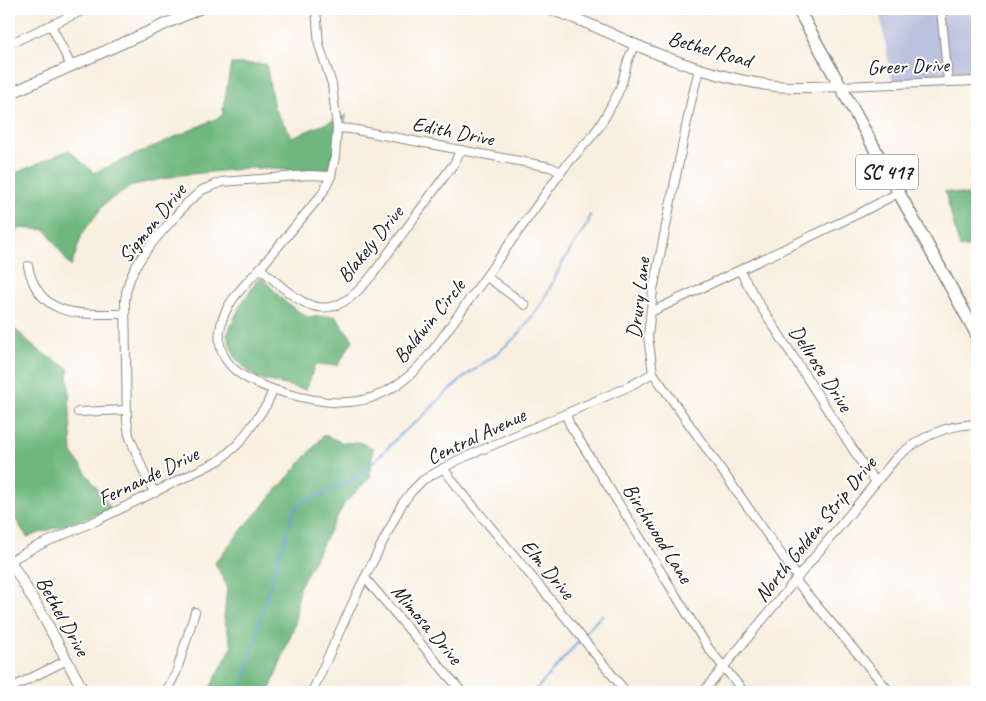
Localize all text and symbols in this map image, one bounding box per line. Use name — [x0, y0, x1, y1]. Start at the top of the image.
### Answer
street label: Bethel Road — [665, 25, 758, 74]
street label: Greer Drive — [867, 52, 951, 80]
street label: Edith Drive — [410, 110, 497, 152]
road number: SC 417 — [856, 154, 918, 190]
street label: Sigmon Drive — [112, 176, 193, 268]
street label: Blakely Drive — [331, 199, 410, 288]
street label: Drury Lane — [620, 255, 656, 340]
street label: Baldwin Circle — [387, 272, 472, 368]
street label: Dellrose Drive — [783, 320, 859, 417]
street label: Central Avenue — [422, 401, 531, 470]
street label: Fernande Drive — [94, 440, 204, 511]
street label: North Golden Strip Drive — [748, 450, 882, 607]
street label: Birchwood Lane — [617, 478, 700, 589]
street label: Elm Drive — [515, 534, 581, 605]
street label: Bethel Drive — [30, 572, 97, 662]
street label: Mimosa Drive — [386, 579, 469, 670]

